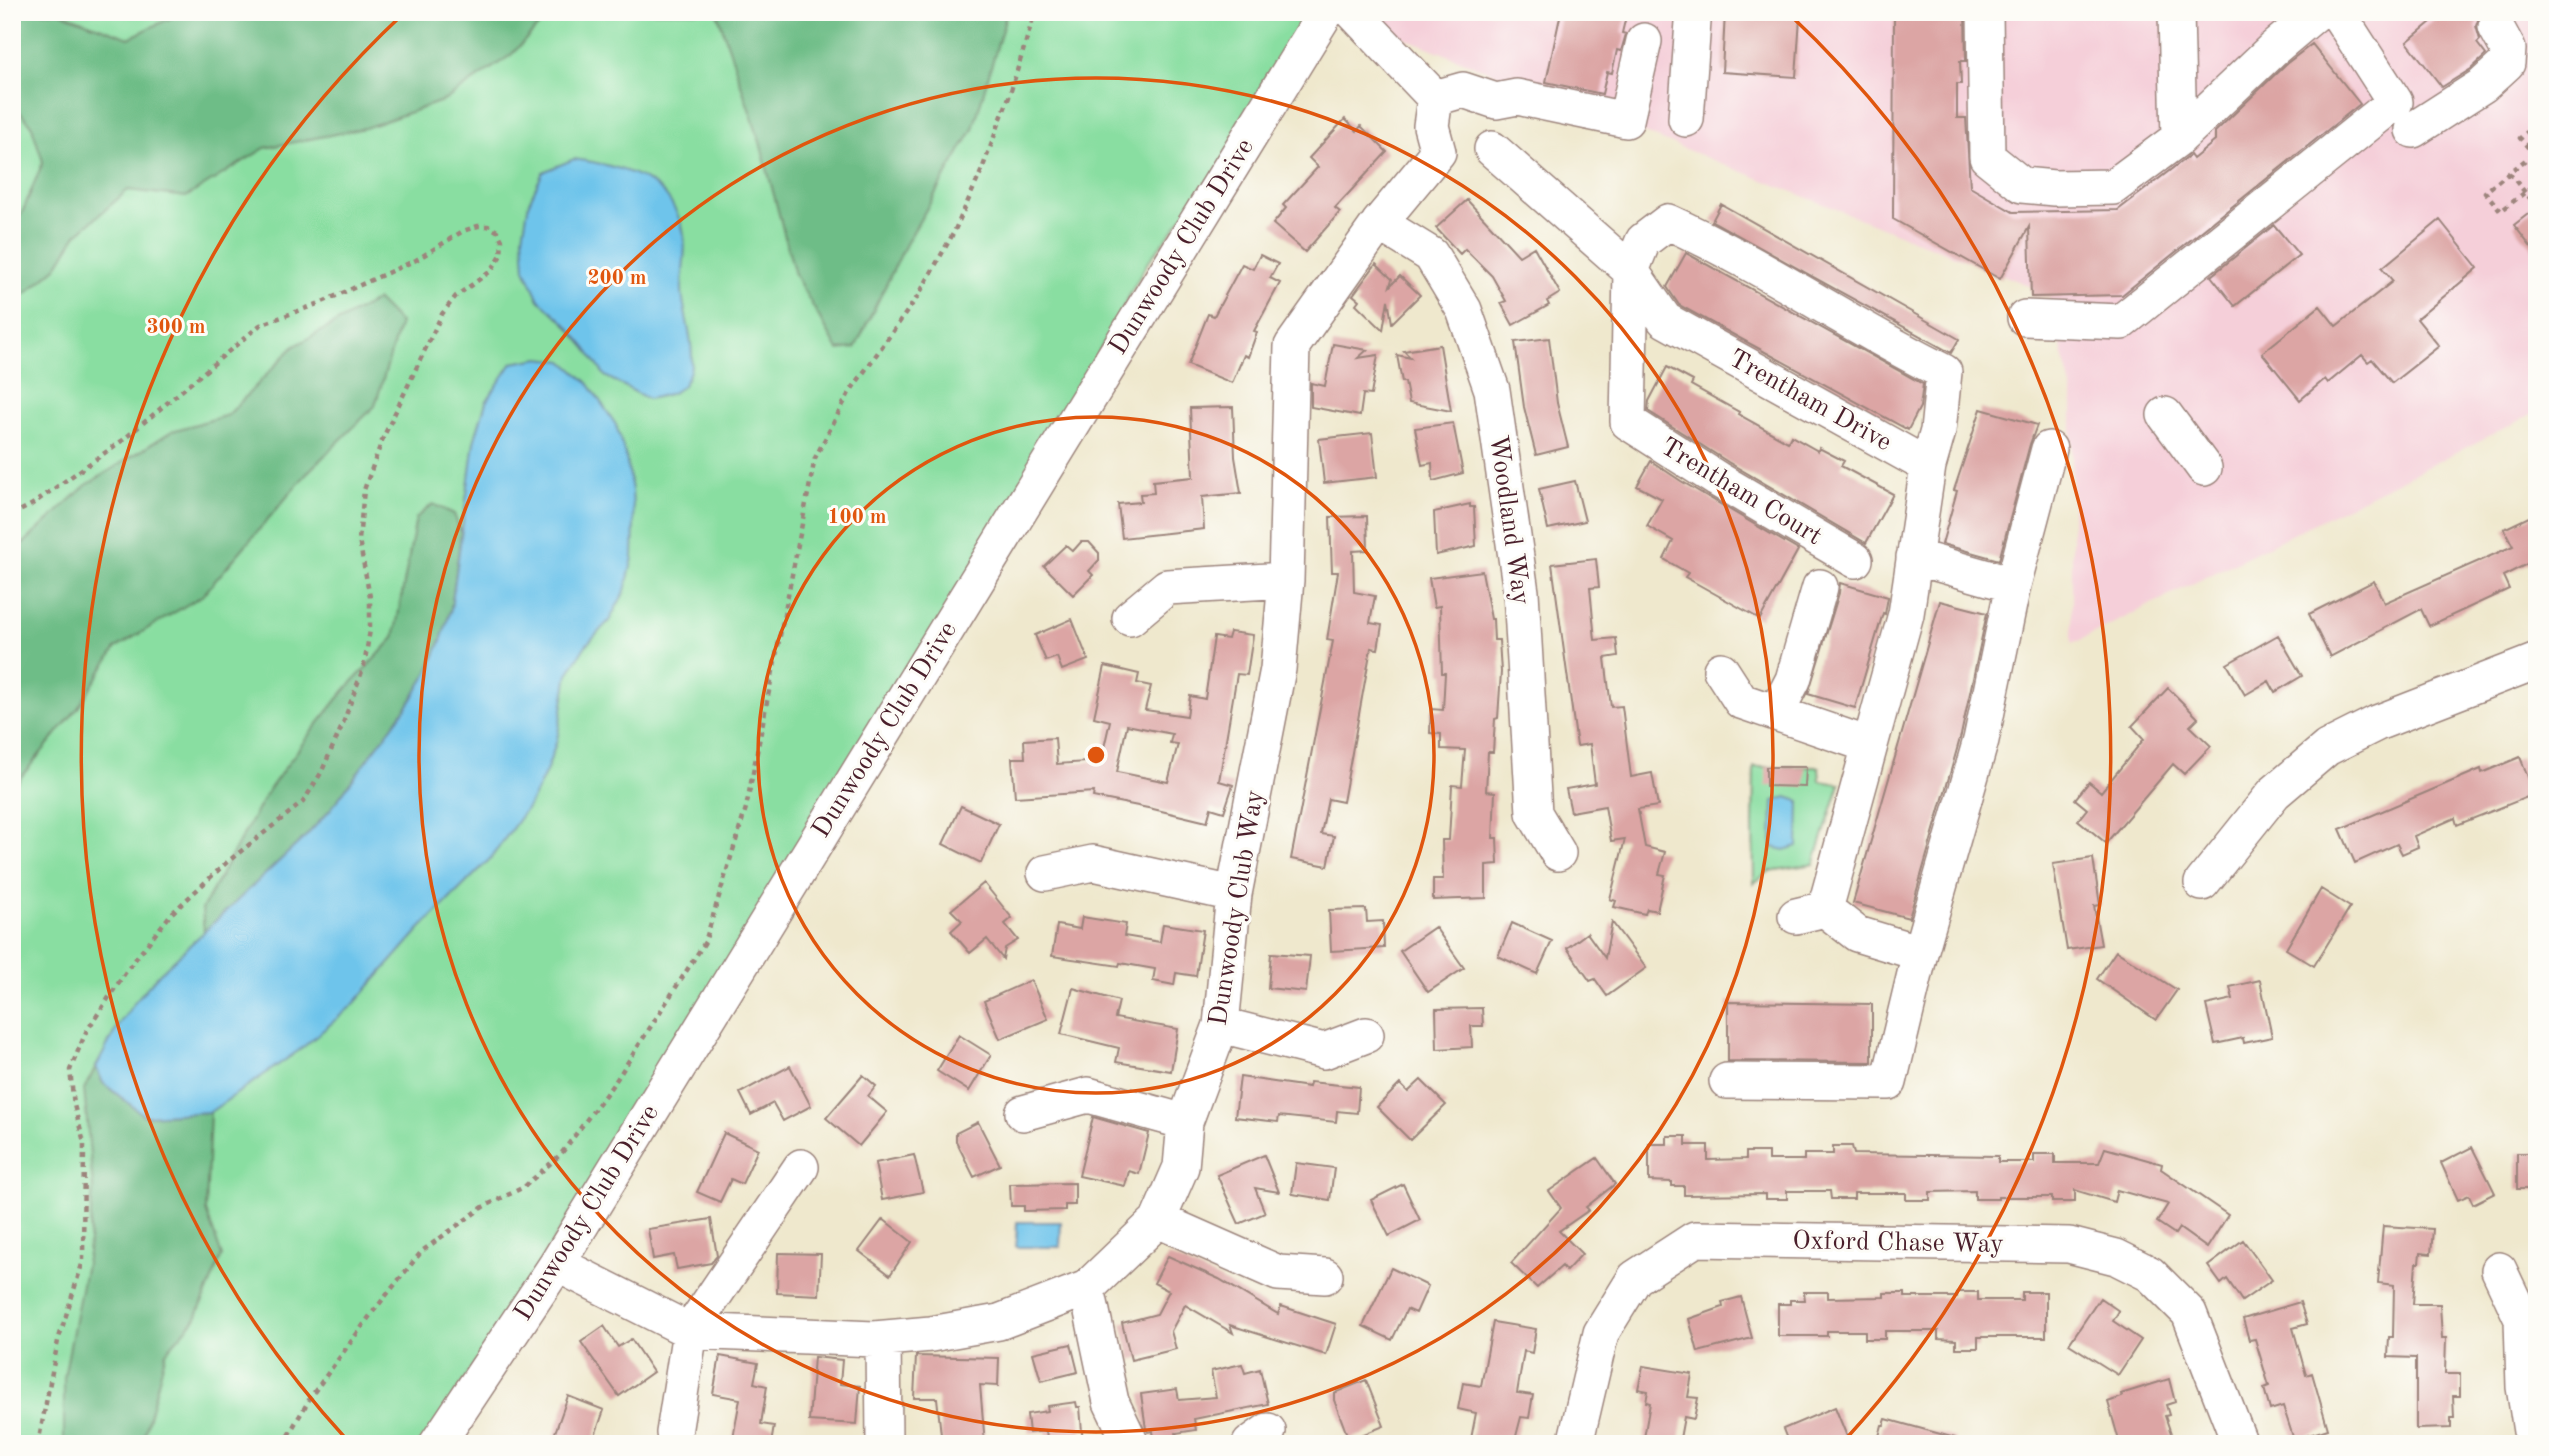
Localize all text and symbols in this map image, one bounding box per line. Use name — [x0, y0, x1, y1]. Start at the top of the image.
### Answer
street label: Dunwoody Club Drive — [1105, 135, 1259, 359]
text: 200 m — [587, 268, 647, 289]
text: 300 m — [146, 317, 206, 338]
street label: Trentham Drive — [1724, 346, 1896, 456]
street label: Woodland Way — [1484, 433, 1534, 607]
street label: Trentham Court — [1656, 434, 1826, 550]
text: 100 m — [827, 507, 887, 528]
street label: Dunwoody Club Drive — [808, 618, 962, 842]
centre of rings — [1084, 743, 1108, 767]
street label: Dunwoody Club Way — [1206, 788, 1269, 1028]
street label: Dunwoody Club Drive — [510, 1101, 664, 1325]
street label: Oxford Chase Way — [1792, 1228, 2004, 1258]

